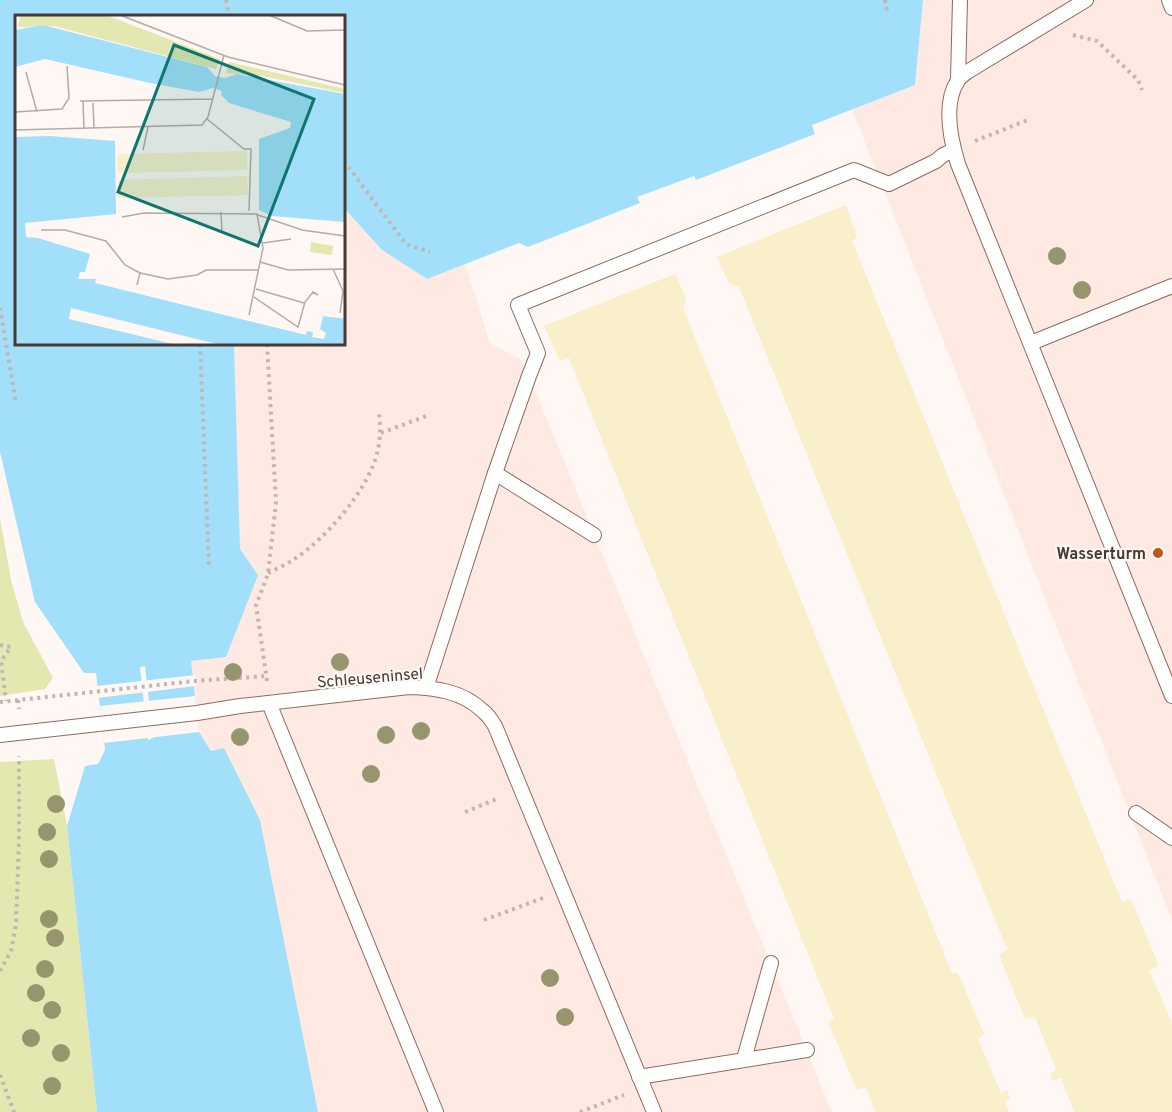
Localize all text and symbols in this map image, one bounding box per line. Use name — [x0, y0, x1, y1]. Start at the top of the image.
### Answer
inset map — [15, 15, 345, 345]
place label: Wasserturm — [1056, 545, 1146, 565]
marker: Wasserturm — [1151, 546, 1165, 560]
street label: Schleuseninsel — [316, 664, 424, 694]

